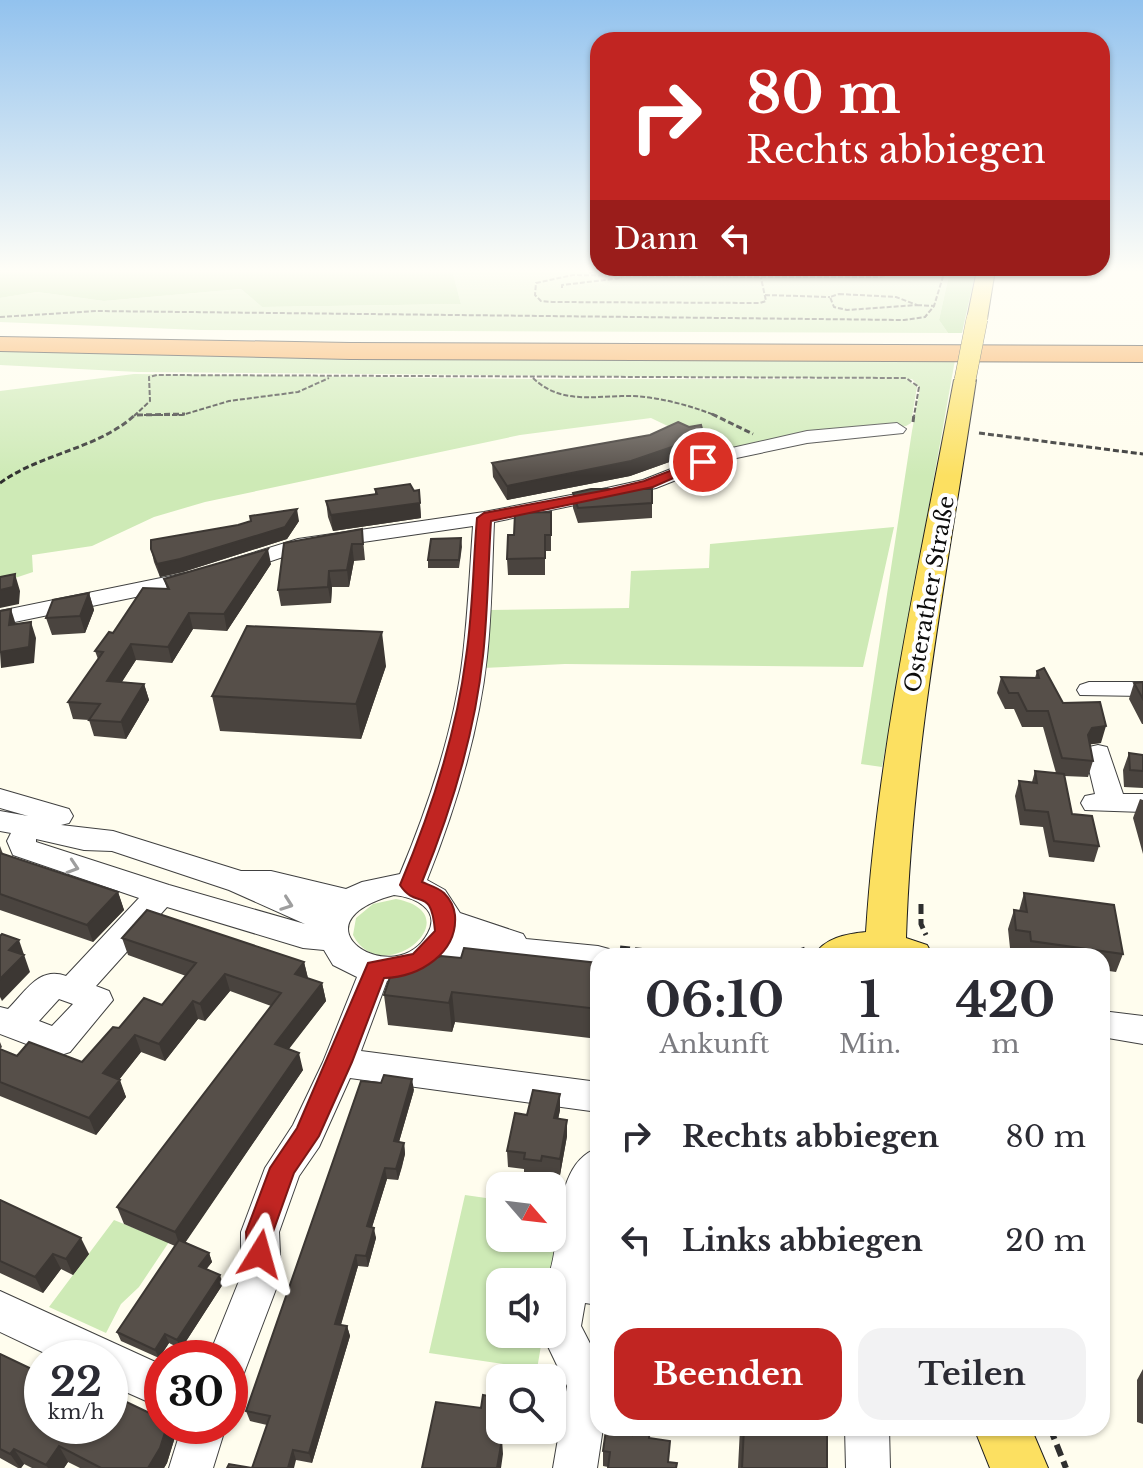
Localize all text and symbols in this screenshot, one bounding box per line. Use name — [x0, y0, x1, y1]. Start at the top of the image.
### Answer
text: 80 m — [746, 59, 901, 128]
icon: right — [614, 64, 718, 168]
text: Rechts abbiegen — [746, 128, 1046, 173]
icon: left — [714, 216, 758, 260]
text: Dann — [614, 220, 698, 257]
pin — [669, 428, 737, 496]
icon: arrive — [681, 440, 725, 484]
street label: Osterather Straße — [899, 494, 960, 695]
one-way arrow — [66, 857, 80, 873]
one-way arrow — [279, 894, 293, 911]
text: 06:10 — [645, 970, 784, 1030]
text: 1 — [860, 970, 880, 1030]
text: 420 — [956, 970, 1055, 1030]
text: Ankunft — [660, 1028, 769, 1060]
text: Min. — [839, 1028, 901, 1060]
text: m — [992, 1028, 1019, 1060]
icon: right — [614, 1114, 658, 1158]
text: Rechts abbiegen — [682, 1118, 939, 1155]
text: 80 m — [1006, 1118, 1086, 1155]
north arrow — [486, 1172, 566, 1252]
map controls — [486, 1172, 566, 1444]
position arrow — [218, 1212, 302, 1296]
icon: left — [614, 1218, 658, 1262]
text: Links abbiegen — [682, 1222, 923, 1259]
text: 20 m — [1005, 1222, 1086, 1259]
button: sound — [486, 1268, 566, 1348]
button: Beenden — [614, 1328, 842, 1420]
button: Teilen — [858, 1328, 1086, 1420]
speed limit sign: 30 — [144, 1340, 248, 1444]
text: 22 — [50, 1357, 102, 1407]
button: search — [486, 1364, 566, 1444]
text: km/h — [48, 1400, 104, 1424]

